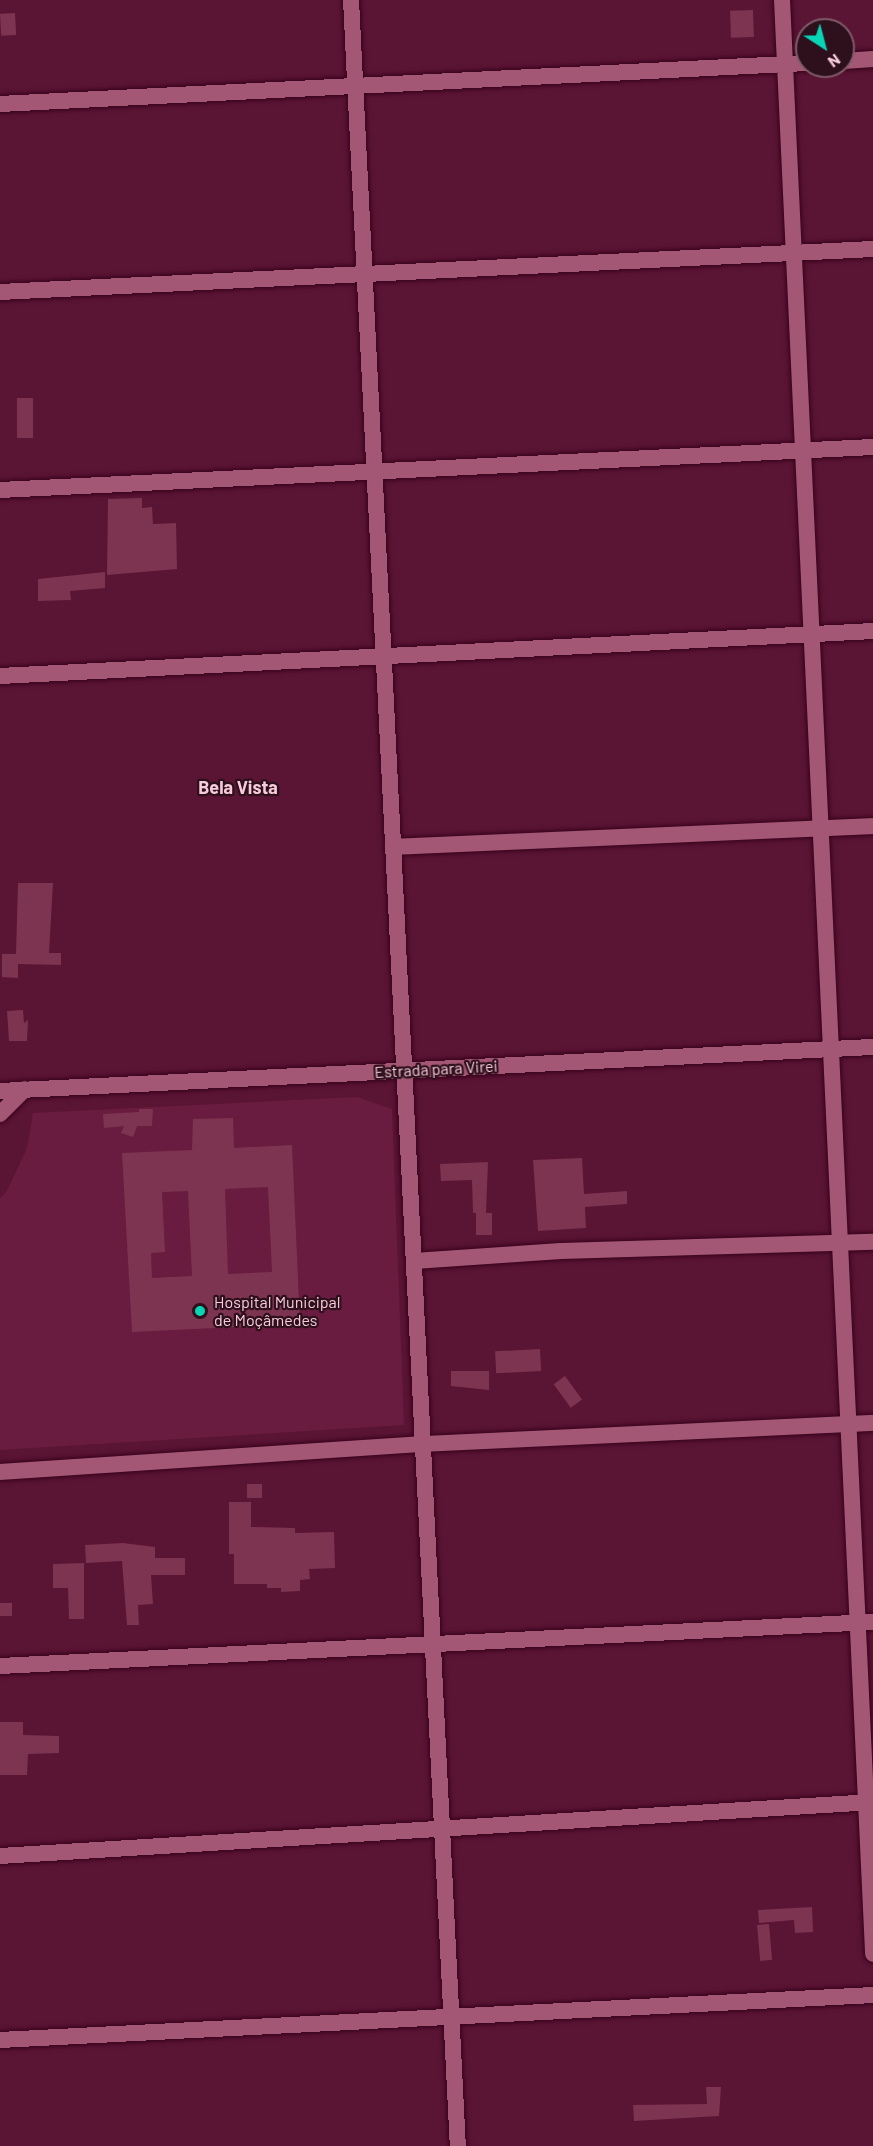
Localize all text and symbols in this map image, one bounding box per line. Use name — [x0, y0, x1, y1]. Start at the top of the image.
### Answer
north arrow — [795, 18, 855, 78]
text: N — [825, 51, 845, 72]
district label: Bela Vista — [198, 776, 278, 798]
street label: Estrada para Virei — [374, 1056, 498, 1082]
place label: Hospital Municipal de Moçâmedes — [214, 1292, 340, 1330]
marker: Hospital Municipal de Moçâmedes — [191, 1302, 209, 1320]

